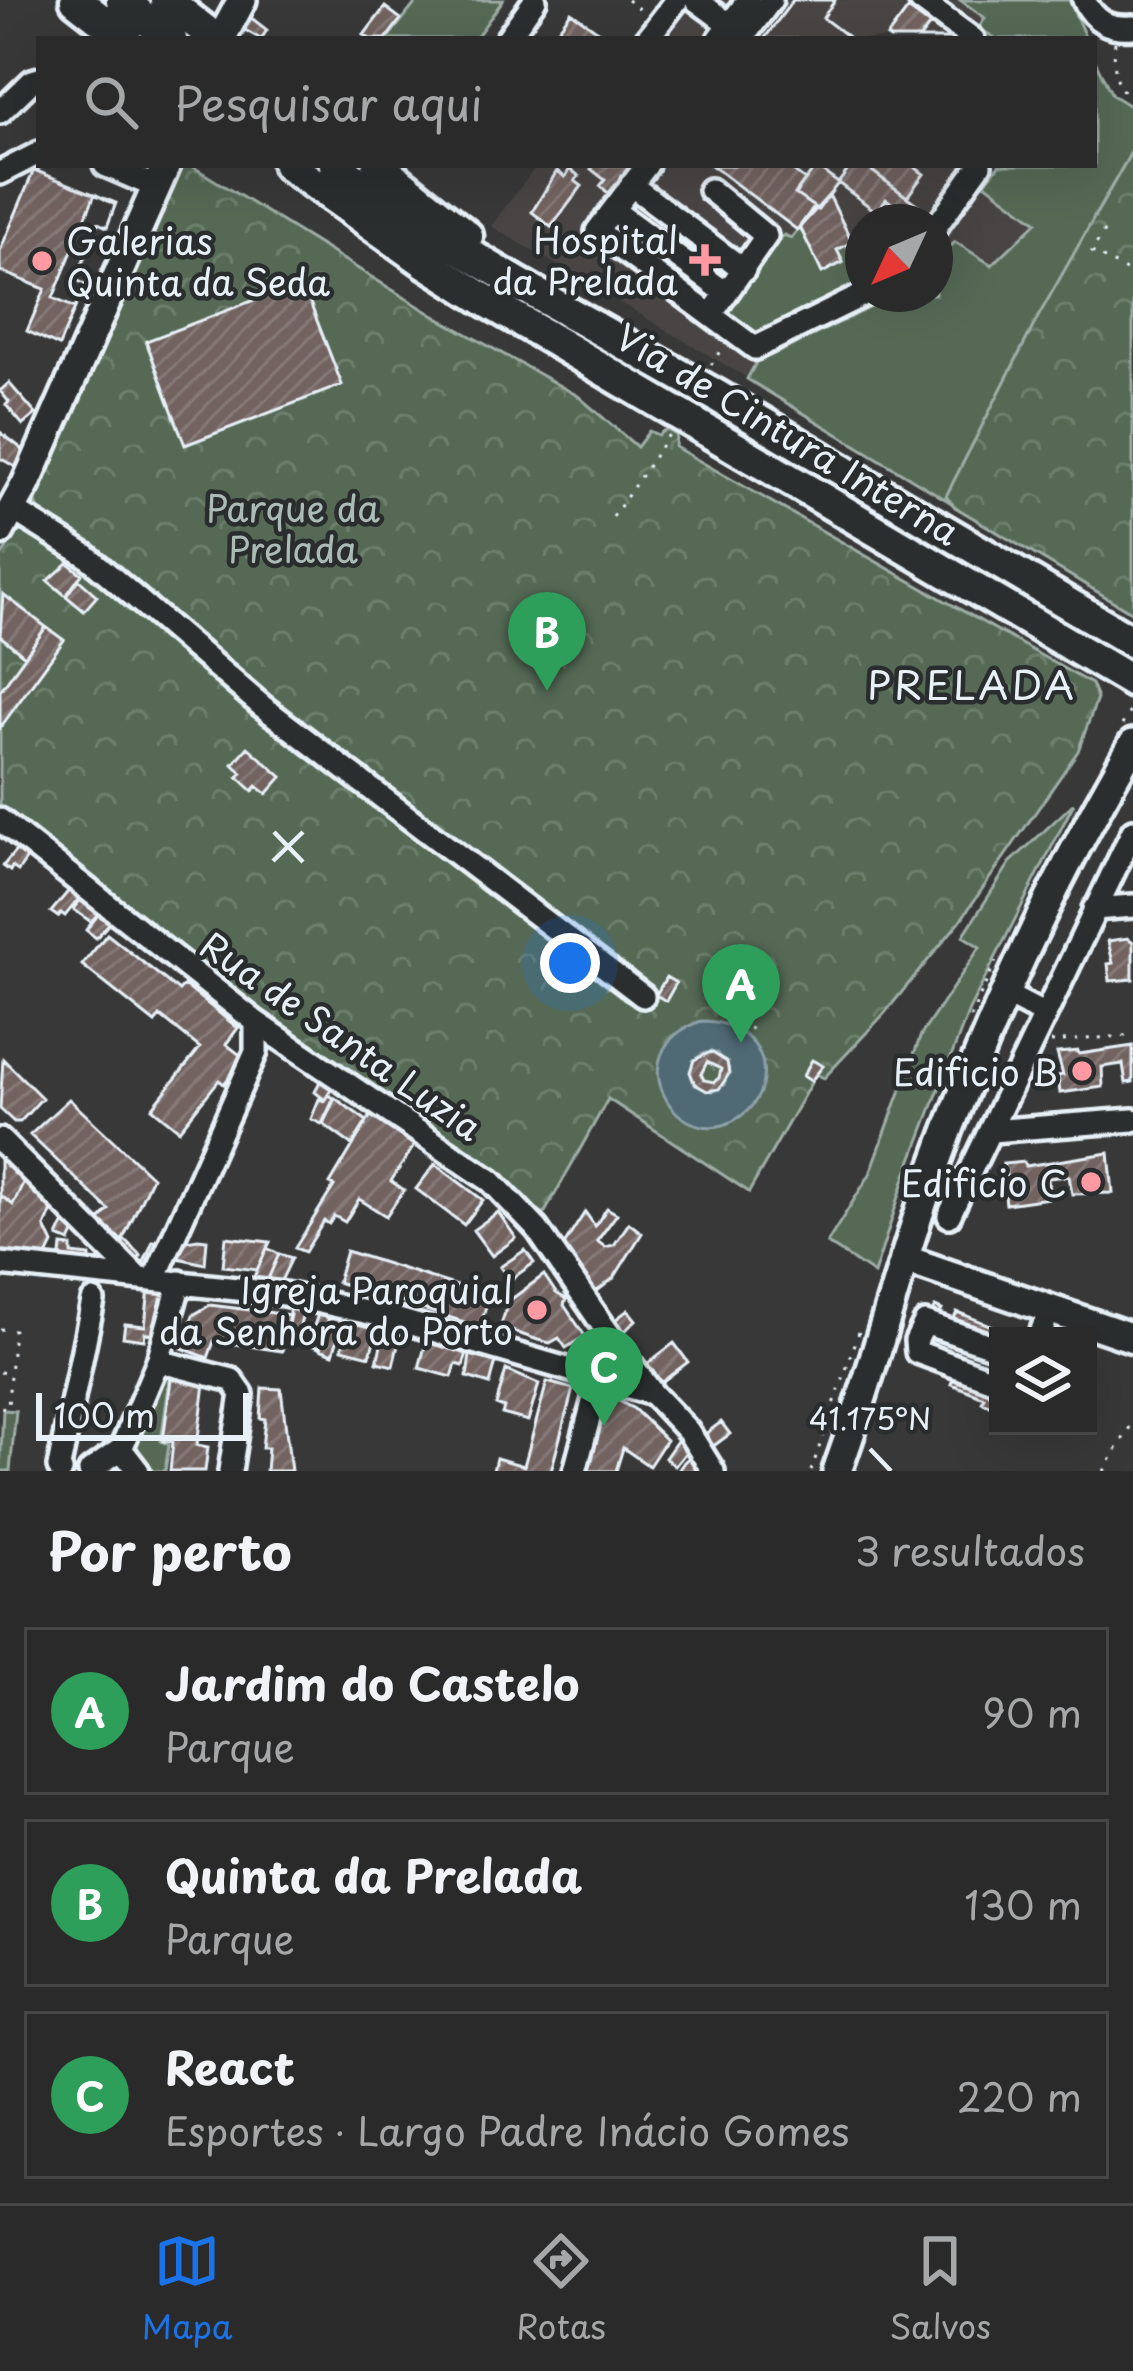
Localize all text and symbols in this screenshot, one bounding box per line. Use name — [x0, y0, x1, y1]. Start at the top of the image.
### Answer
search box — [36, 36, 1097, 168]
text: Pesquisar aqui — [174, 68, 483, 136]
icon: search — [78, 69, 144, 135]
north arrow — [845, 204, 953, 312]
place label: Hospital da Prelada — [493, 212, 678, 307]
place label: Galerias Quinta da Seda — [66, 213, 330, 308]
marker: Hospital da Prelada — [689, 244, 721, 276]
marker: Galerias Quinta da Seda — [29, 248, 55, 274]
street label: Via de Cintura Interna — [606, 309, 971, 557]
park label: Parque da Prelada — [206, 480, 380, 575]
pin: B — [508, 592, 586, 691]
district label: PRELADA — [867, 654, 1077, 713]
street label: Rua de Santa Luzia — [190, 917, 494, 1153]
your location — [540, 933, 600, 993]
pin: A — [702, 944, 780, 1043]
place label: Edificio B — [893, 1044, 1058, 1098]
marker: Edificio B — [1069, 1058, 1095, 1084]
place label: Edificio C — [901, 1155, 1067, 1209]
marker: Edificio C — [1078, 1169, 1104, 1195]
place label: Igreja Paroquial da Senhora do Porto — [159, 1262, 513, 1357]
marker: Igreja Paroquial da Senhora do Porto — [524, 1297, 550, 1323]
pin: C — [565, 1327, 643, 1426]
map controls — [989, 1327, 1097, 1435]
button: layers — [989, 1327, 1097, 1435]
scale bar — [36, 1387, 249, 1440]
text: 100 m — [54, 1389, 155, 1439]
text: 41.175°N — [809, 1395, 931, 1440]
text: Por perto — [48, 1511, 292, 1588]
text: 3 resultados — [855, 1520, 1085, 1579]
text: Jardim do Castelo — [165, 1648, 579, 1716]
text: A — [75, 1682, 105, 1741]
text: 90 m — [982, 1682, 1082, 1741]
text: Parque — [165, 1716, 295, 1775]
text: Quinta da Prelada — [165, 1840, 582, 1908]
text: B — [77, 1874, 103, 1933]
text: 130 m — [964, 1874, 1082, 1933]
text: Parque — [165, 1908, 295, 1967]
text: React — [165, 2032, 295, 2100]
text: C — [75, 2066, 105, 2125]
text: 220 m — [957, 2066, 1082, 2125]
text: Esportes · Largo Padre Inácio Gomes — [165, 2100, 849, 2159]
tab: Mapa — [142, 2228, 233, 2350]
tab: Rotas — [516, 2228, 606, 2350]
tab: Salvos — [889, 2228, 991, 2350]

